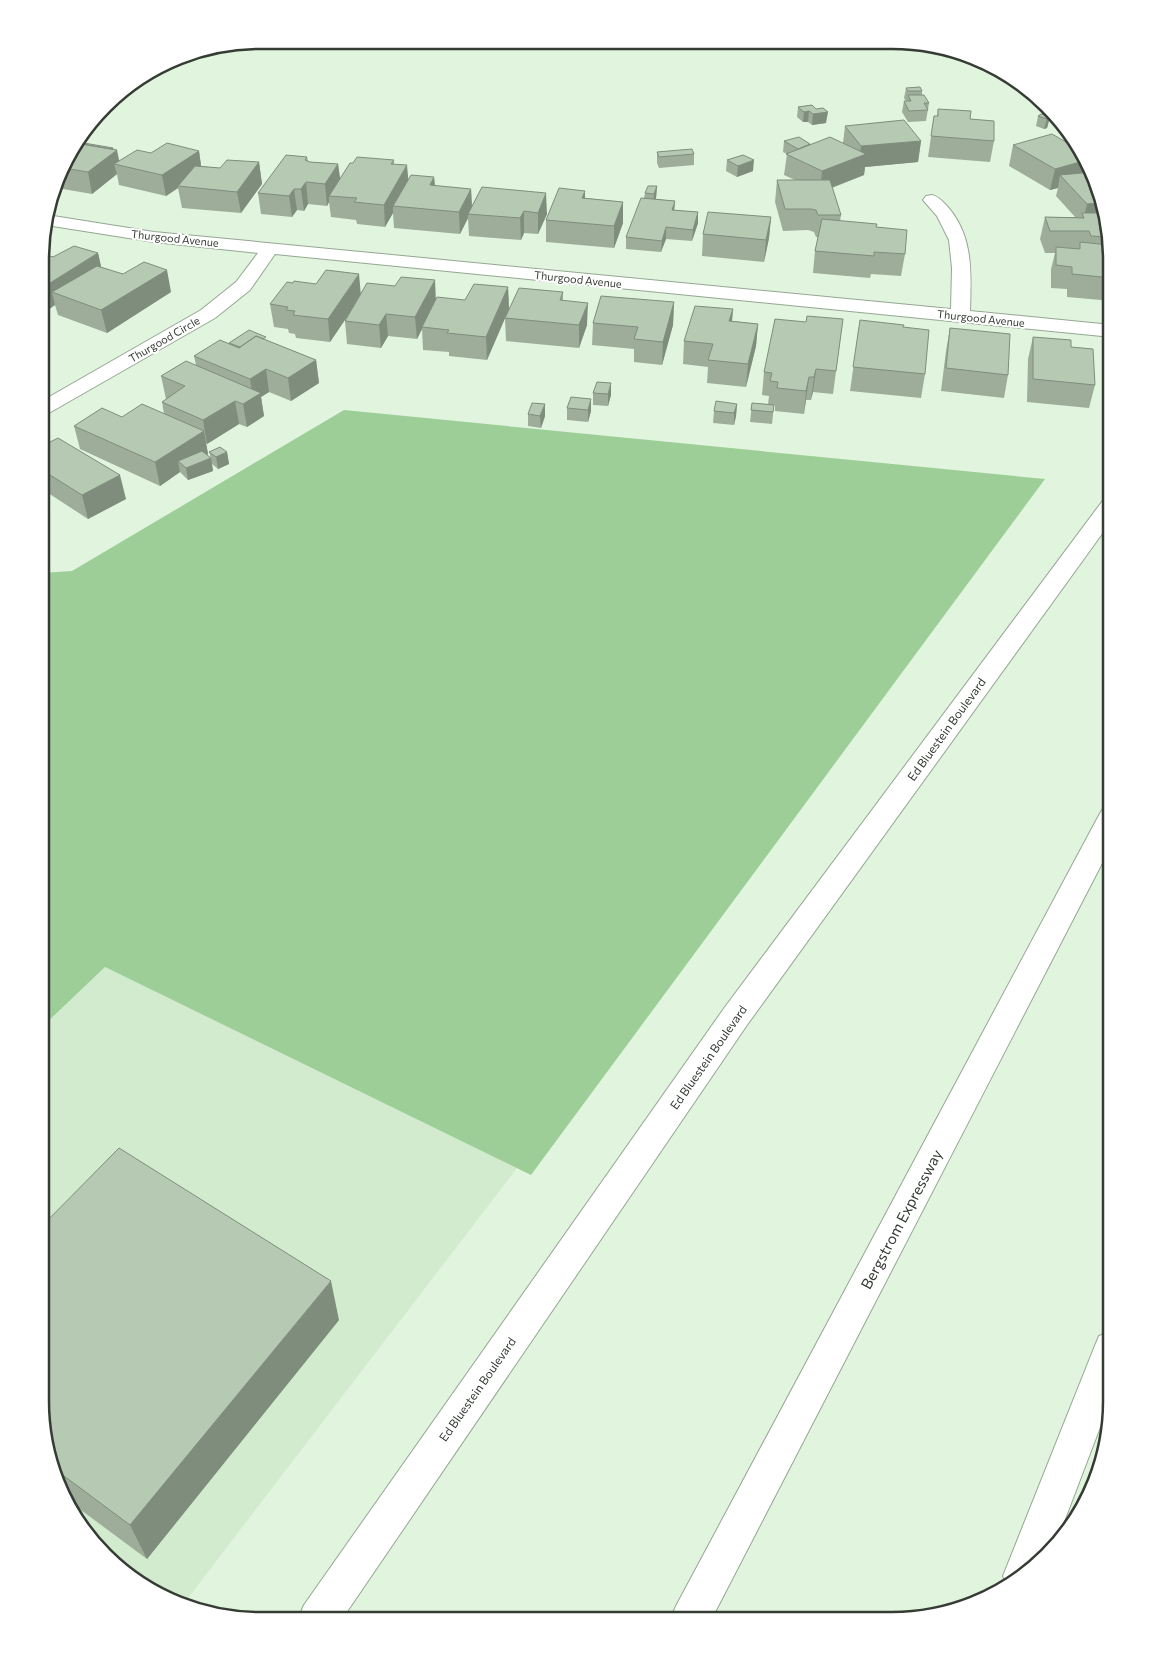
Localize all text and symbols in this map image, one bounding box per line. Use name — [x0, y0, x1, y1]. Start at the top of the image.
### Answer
street label: Thurgood Avenue — [131, 227, 220, 249]
street label: Thurgood Avenue — [534, 268, 623, 290]
street label: Thurgood Avenue — [937, 307, 1026, 329]
street label: Thurgood Circle — [126, 313, 202, 365]
street label: Ed Bluestein Boulevard — [904, 675, 988, 783]
street label: Ed Bluestein Boulevard — [667, 1002, 749, 1112]
street label: Bergstrom Expressway — [857, 1146, 946, 1292]
street label: Ed Bluestein Boulevard — [436, 1334, 518, 1444]

